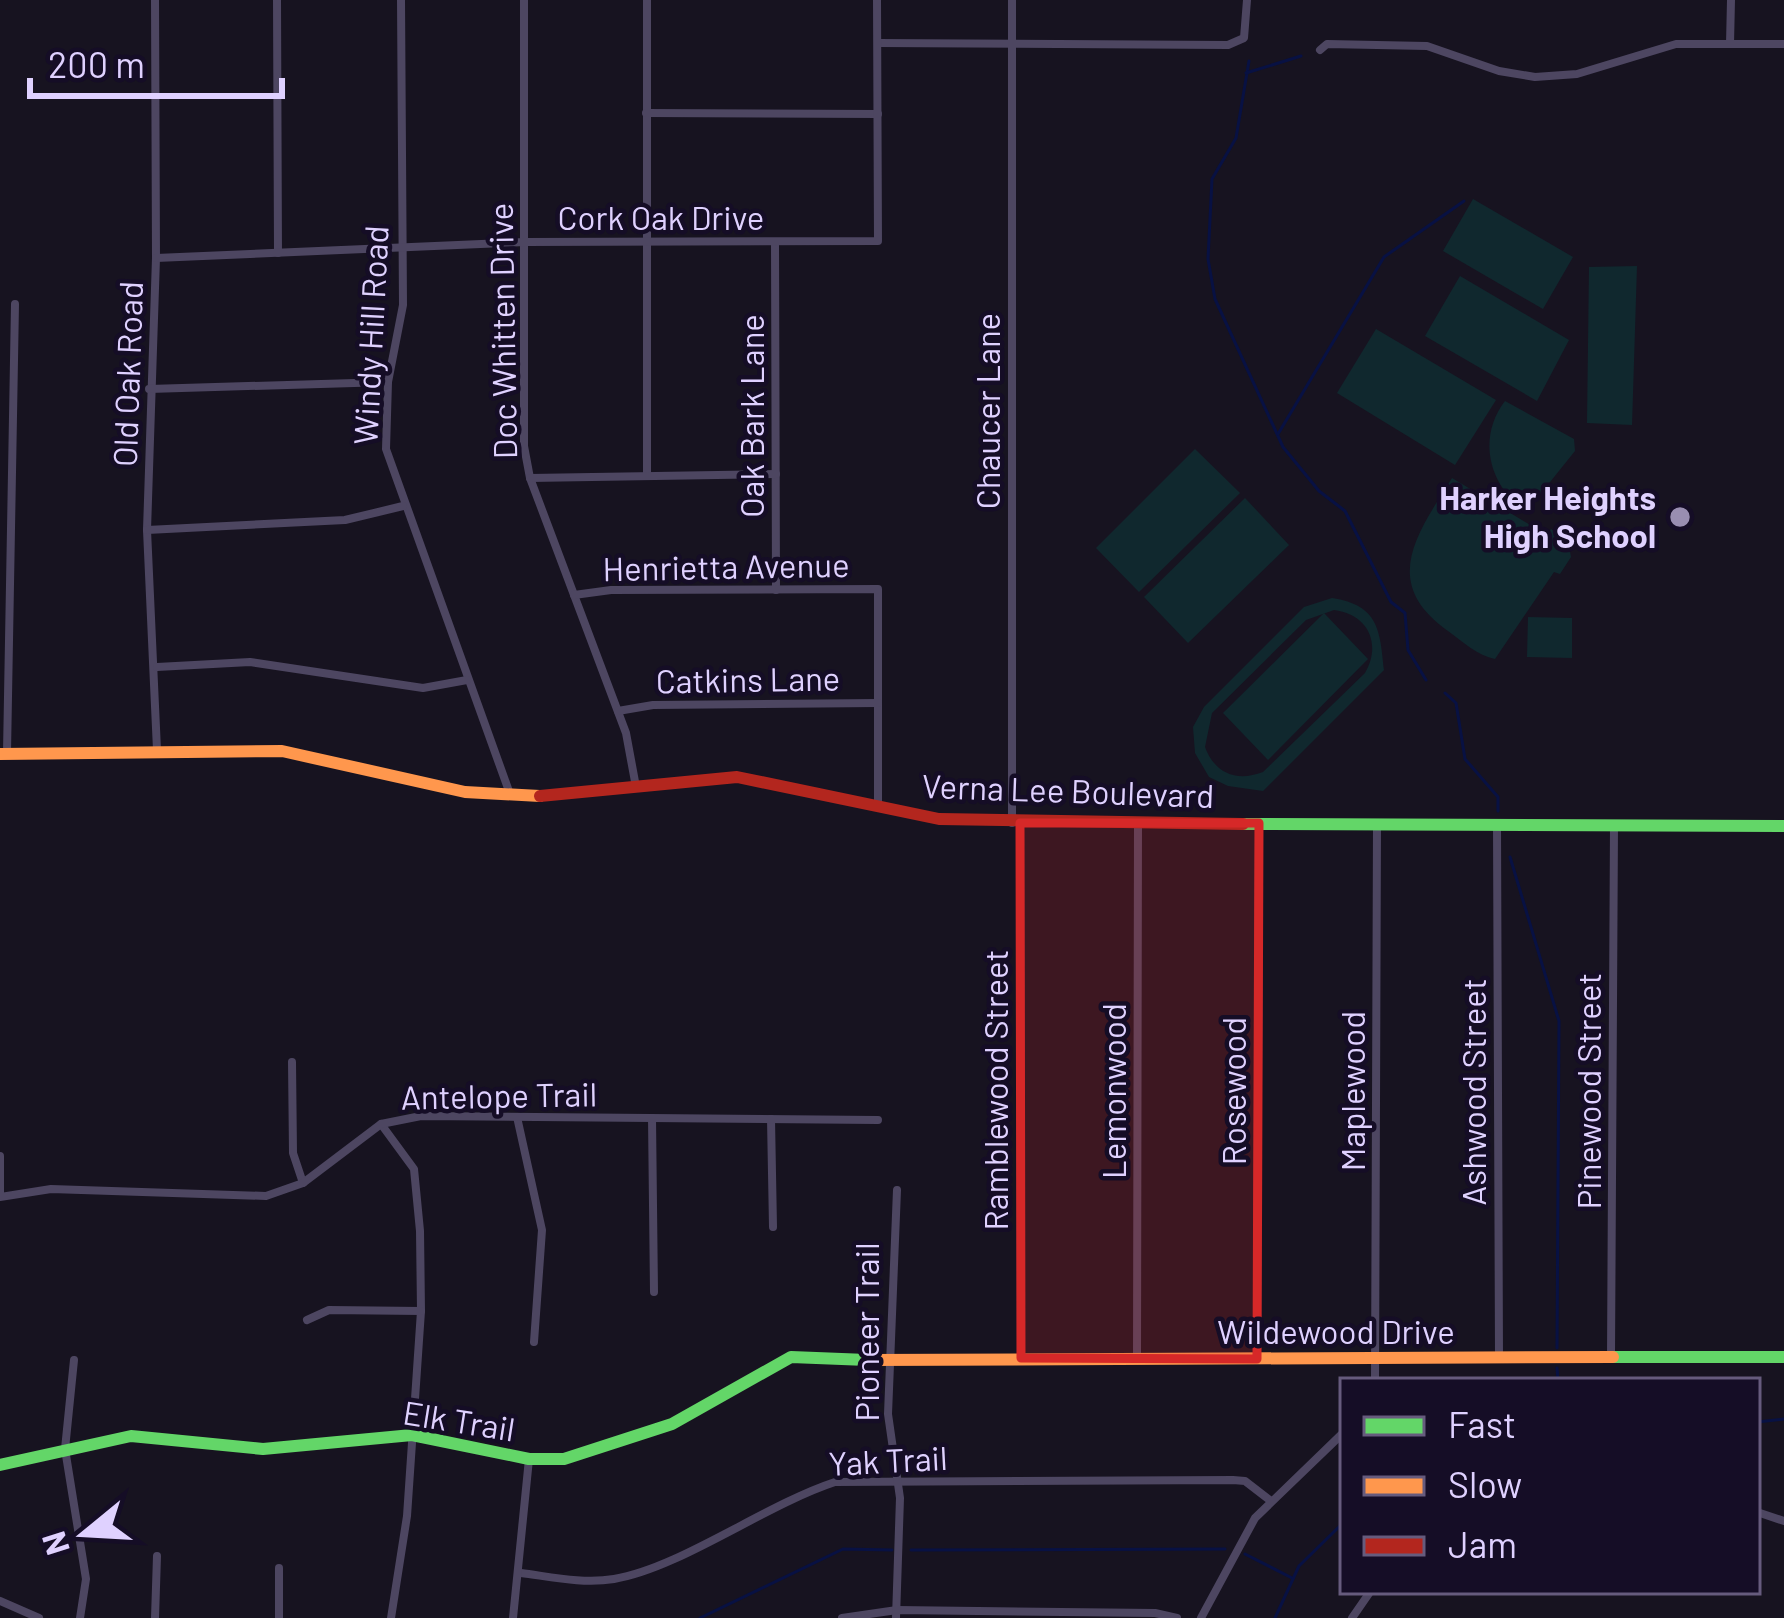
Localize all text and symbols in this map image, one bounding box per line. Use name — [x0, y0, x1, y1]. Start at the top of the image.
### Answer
scale bar — [30, 24, 282, 98]
text: 200 m — [48, 42, 145, 85]
street label: Cork Oak Drive — [558, 197, 764, 237]
street label: Doc Whitten Drive — [480, 203, 524, 460]
street label: Windy Hill Road — [344, 224, 396, 446]
street label: Old Oak Road — [104, 280, 150, 468]
street label: Chaucer Lane — [967, 313, 1007, 509]
street label: Oak Bark Lane — [731, 314, 771, 518]
place label: Harker Heights High School — [1439, 477, 1656, 555]
marker: Harker Heights High School — [1667, 504, 1693, 530]
street label: Henrietta Avenue — [602, 544, 850, 588]
street label: Catkins Lane — [655, 657, 841, 701]
street label: Verna Lee Boulevard — [921, 765, 1215, 815]
street label: Ramblewood Street — [975, 950, 1015, 1231]
street label: Pinewood Street — [1568, 973, 1608, 1209]
street label: Ashwood Street — [1453, 978, 1493, 1206]
street label: Lemonwood — [1093, 1003, 1133, 1179]
street label: Maplewood — [1332, 1011, 1372, 1171]
street label: Rosewood — [1213, 1017, 1253, 1165]
street label: Antelope Trail — [400, 1073, 598, 1117]
street label: Pioneer Trail — [846, 1242, 886, 1422]
street label: Wildewood Drive — [1217, 1311, 1455, 1351]
legend — [1340, 1378, 1760, 1594]
street label: Elk Trail — [400, 1391, 518, 1449]
text: Fast — [1448, 1402, 1516, 1445]
street label: Yak Trail — [827, 1437, 948, 1483]
text: Slow — [1448, 1462, 1522, 1505]
north arrow — [24, 1474, 144, 1594]
text: Jam — [1448, 1522, 1517, 1565]
text: N — [32, 1527, 77, 1560]

